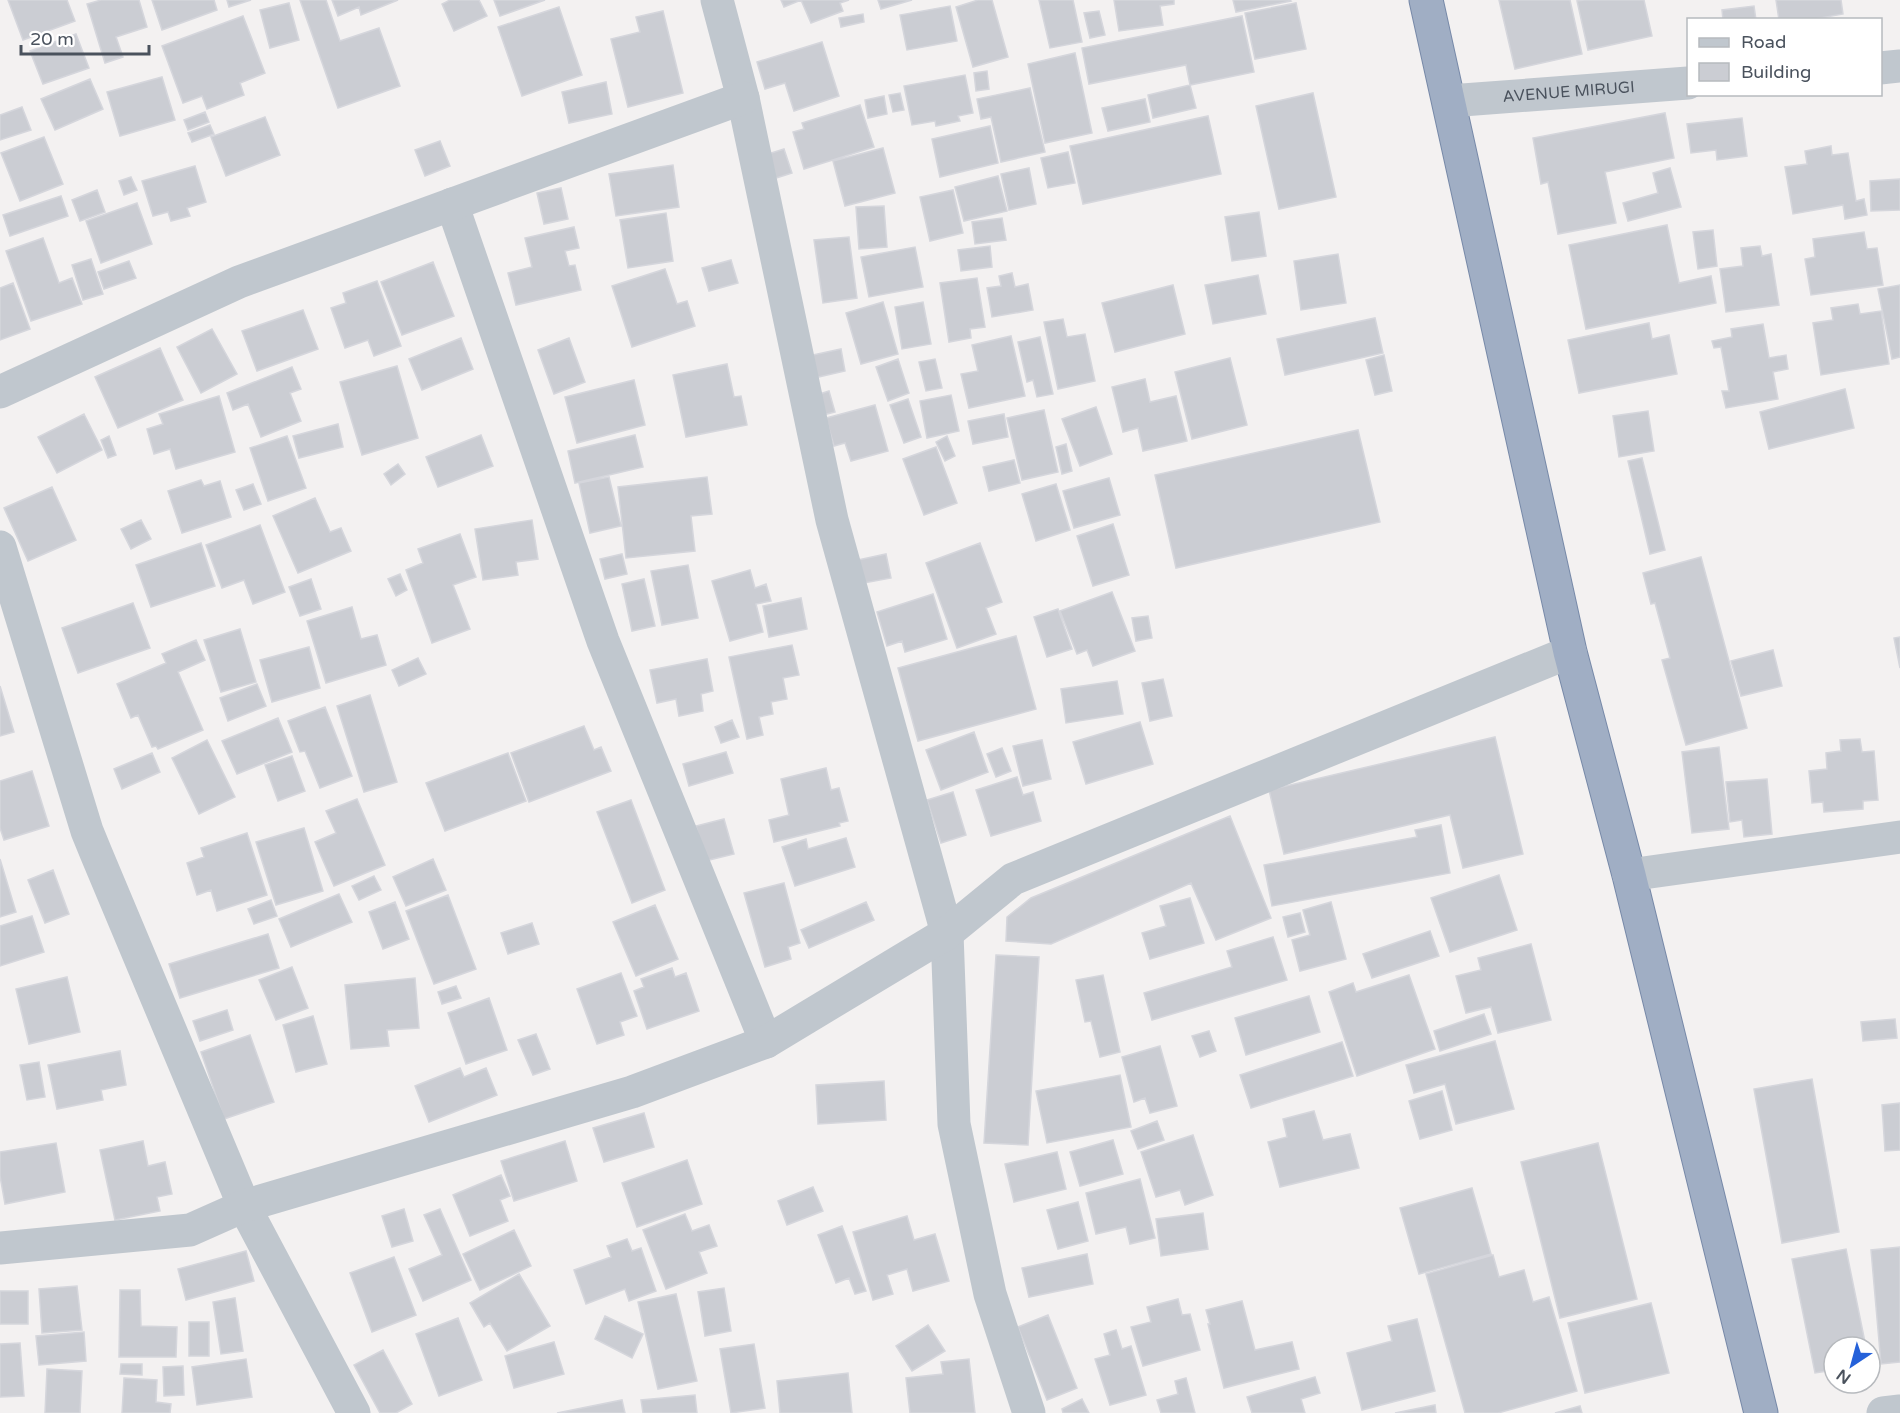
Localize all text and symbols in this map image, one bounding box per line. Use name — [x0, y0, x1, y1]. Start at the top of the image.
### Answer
scale bar — [21, 18, 148, 56]
legend — [1687, 18, 1882, 96]
text: 20 m — [30, 28, 74, 50]
text: Road — [1741, 31, 1786, 53]
text: Building — [1741, 61, 1811, 83]
street label: AVENUE MIRUGI — [1502, 77, 1635, 107]
north arrow — [1822, 1335, 1882, 1395]
text: N — [1833, 1364, 1855, 1388]

